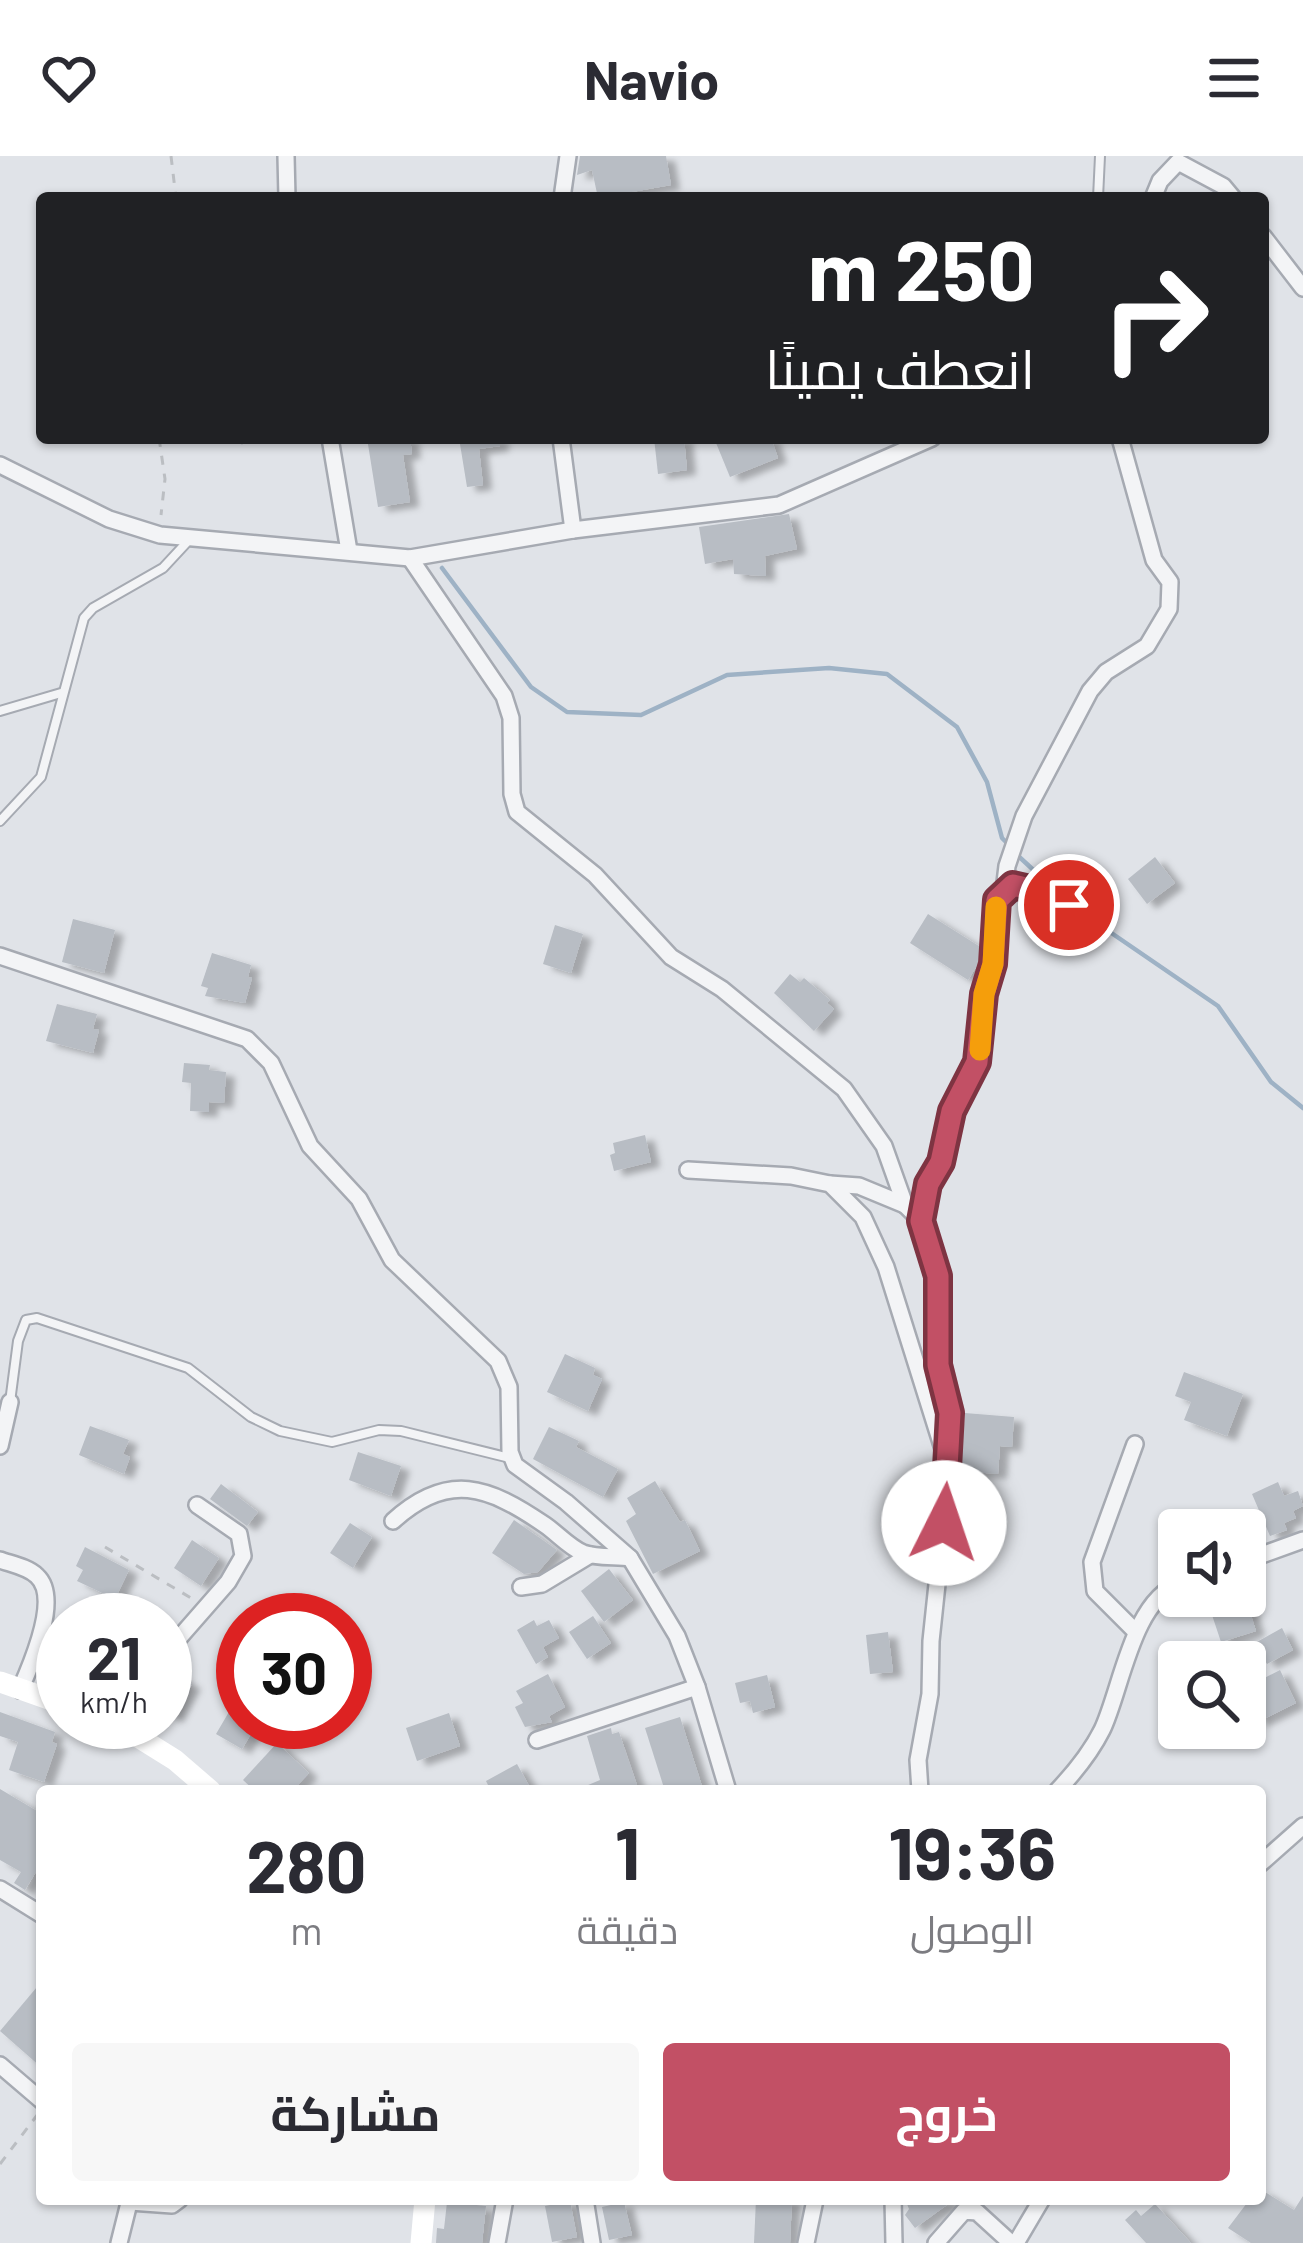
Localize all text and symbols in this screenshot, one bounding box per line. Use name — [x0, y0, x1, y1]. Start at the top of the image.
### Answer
icon: heart — [36, 45, 102, 111]
icon: menu — [1201, 45, 1267, 111]
text: Navio — [584, 46, 719, 111]
text: 250 m — [808, 217, 1035, 318]
icon: right — [1077, 240, 1233, 396]
text: انعطف يمينًا — [765, 335, 1035, 400]
pin — [1018, 854, 1120, 956]
icon: arrive — [1036, 872, 1102, 938]
position arrow — [881, 1460, 1007, 1586]
map controls — [1158, 1509, 1266, 1749]
button: sound — [1158, 1509, 1266, 1617]
speed limit sign: 30 — [216, 1593, 372, 1749]
text: 21 — [87, 1620, 141, 1692]
button: search — [1158, 1641, 1266, 1749]
text: km/h — [80, 1683, 148, 1719]
text: 1 — [615, 1808, 640, 1894]
text: 19:36 — [888, 1808, 1056, 1894]
text: 280 — [246, 1821, 367, 1907]
text: دقيقة — [577, 1905, 678, 1952]
text: الوصول — [910, 1905, 1034, 1952]
text: m — [290, 1906, 322, 1953]
button: مشاركة — [72, 2043, 639, 2181]
button: خروج — [663, 2043, 1230, 2181]

